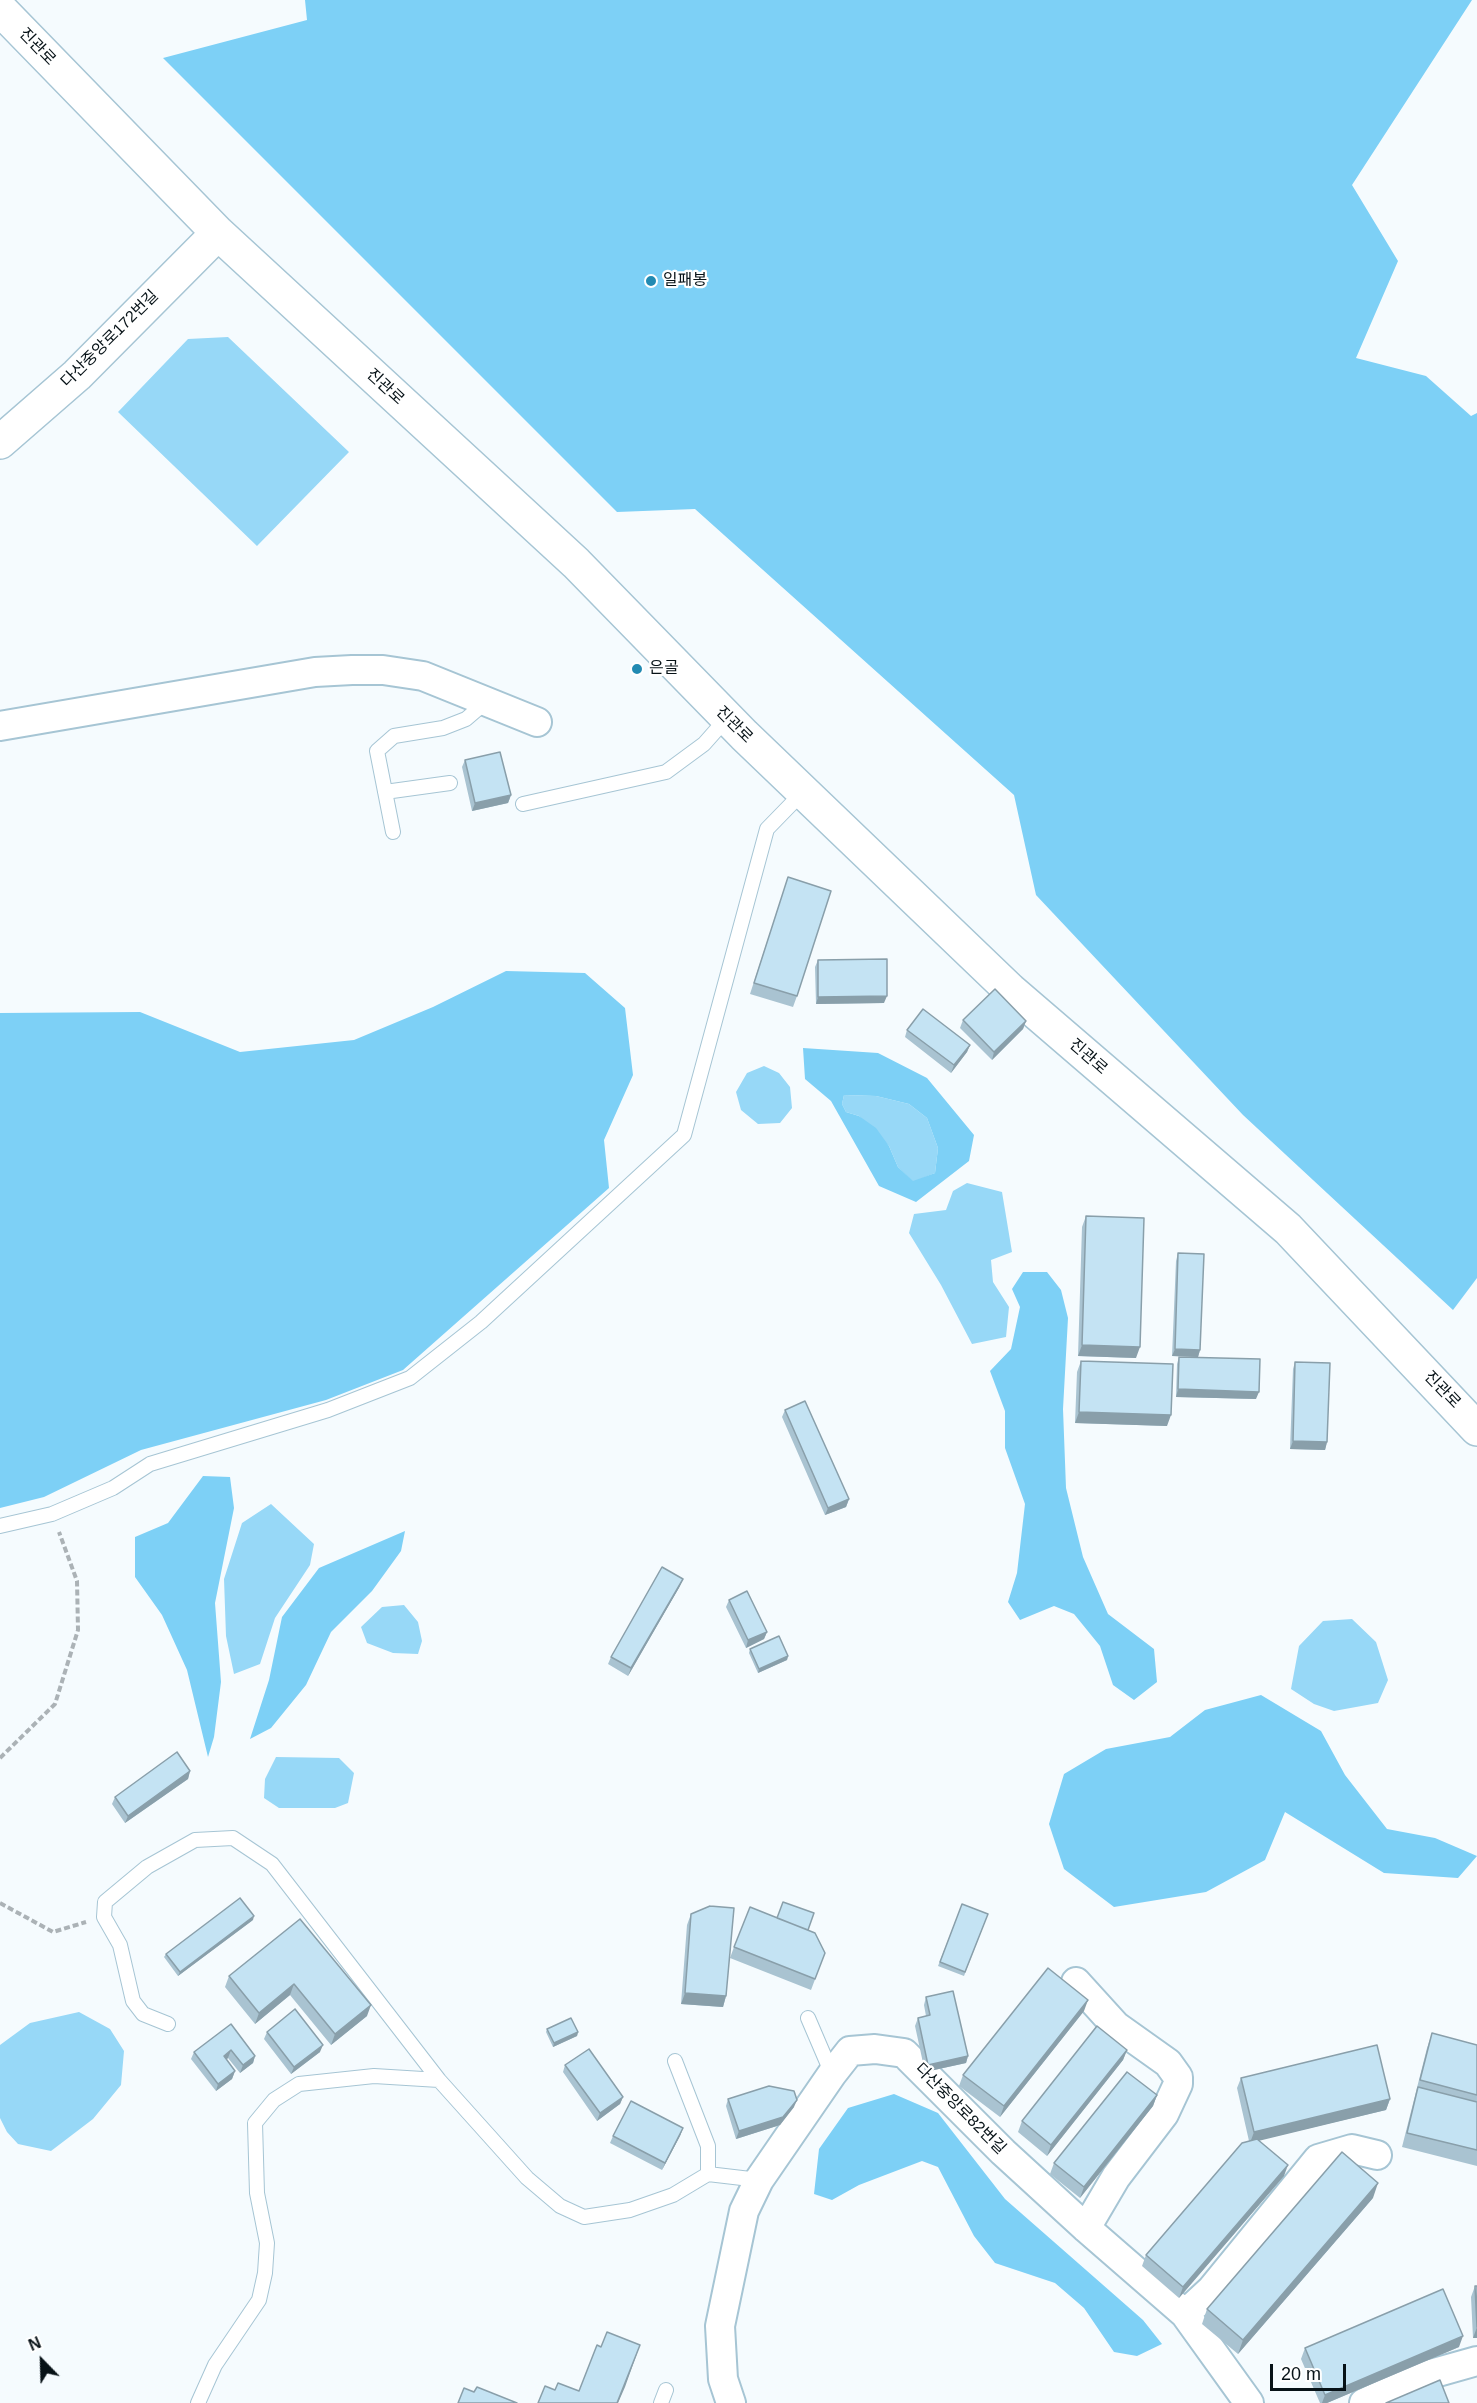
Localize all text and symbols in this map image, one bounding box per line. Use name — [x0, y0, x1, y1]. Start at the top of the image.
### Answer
street label: 진관로 — [15, 24, 59, 70]
place label: 일패봉 — [663, 271, 707, 291]
marker: 일패봉 — [644, 274, 658, 288]
street label: 다산중앙로172번길 — [57, 286, 163, 392]
street label: 진관로 — [362, 365, 408, 409]
place label: 은골 — [649, 659, 678, 679]
marker: 은골 — [630, 662, 644, 676]
street label: 진관로 — [712, 703, 756, 747]
street label: 진관로 — [1065, 1035, 1111, 1079]
street label: 진관로 — [1420, 1367, 1464, 1413]
street label: 다산중앙로82번길 — [910, 2059, 1010, 2159]
north arrow — [12, 2331, 72, 2391]
text: N — [26, 2334, 43, 2354]
scale bar — [1273, 2352, 1350, 2390]
text: 20 m — [1281, 2364, 1321, 2384]

